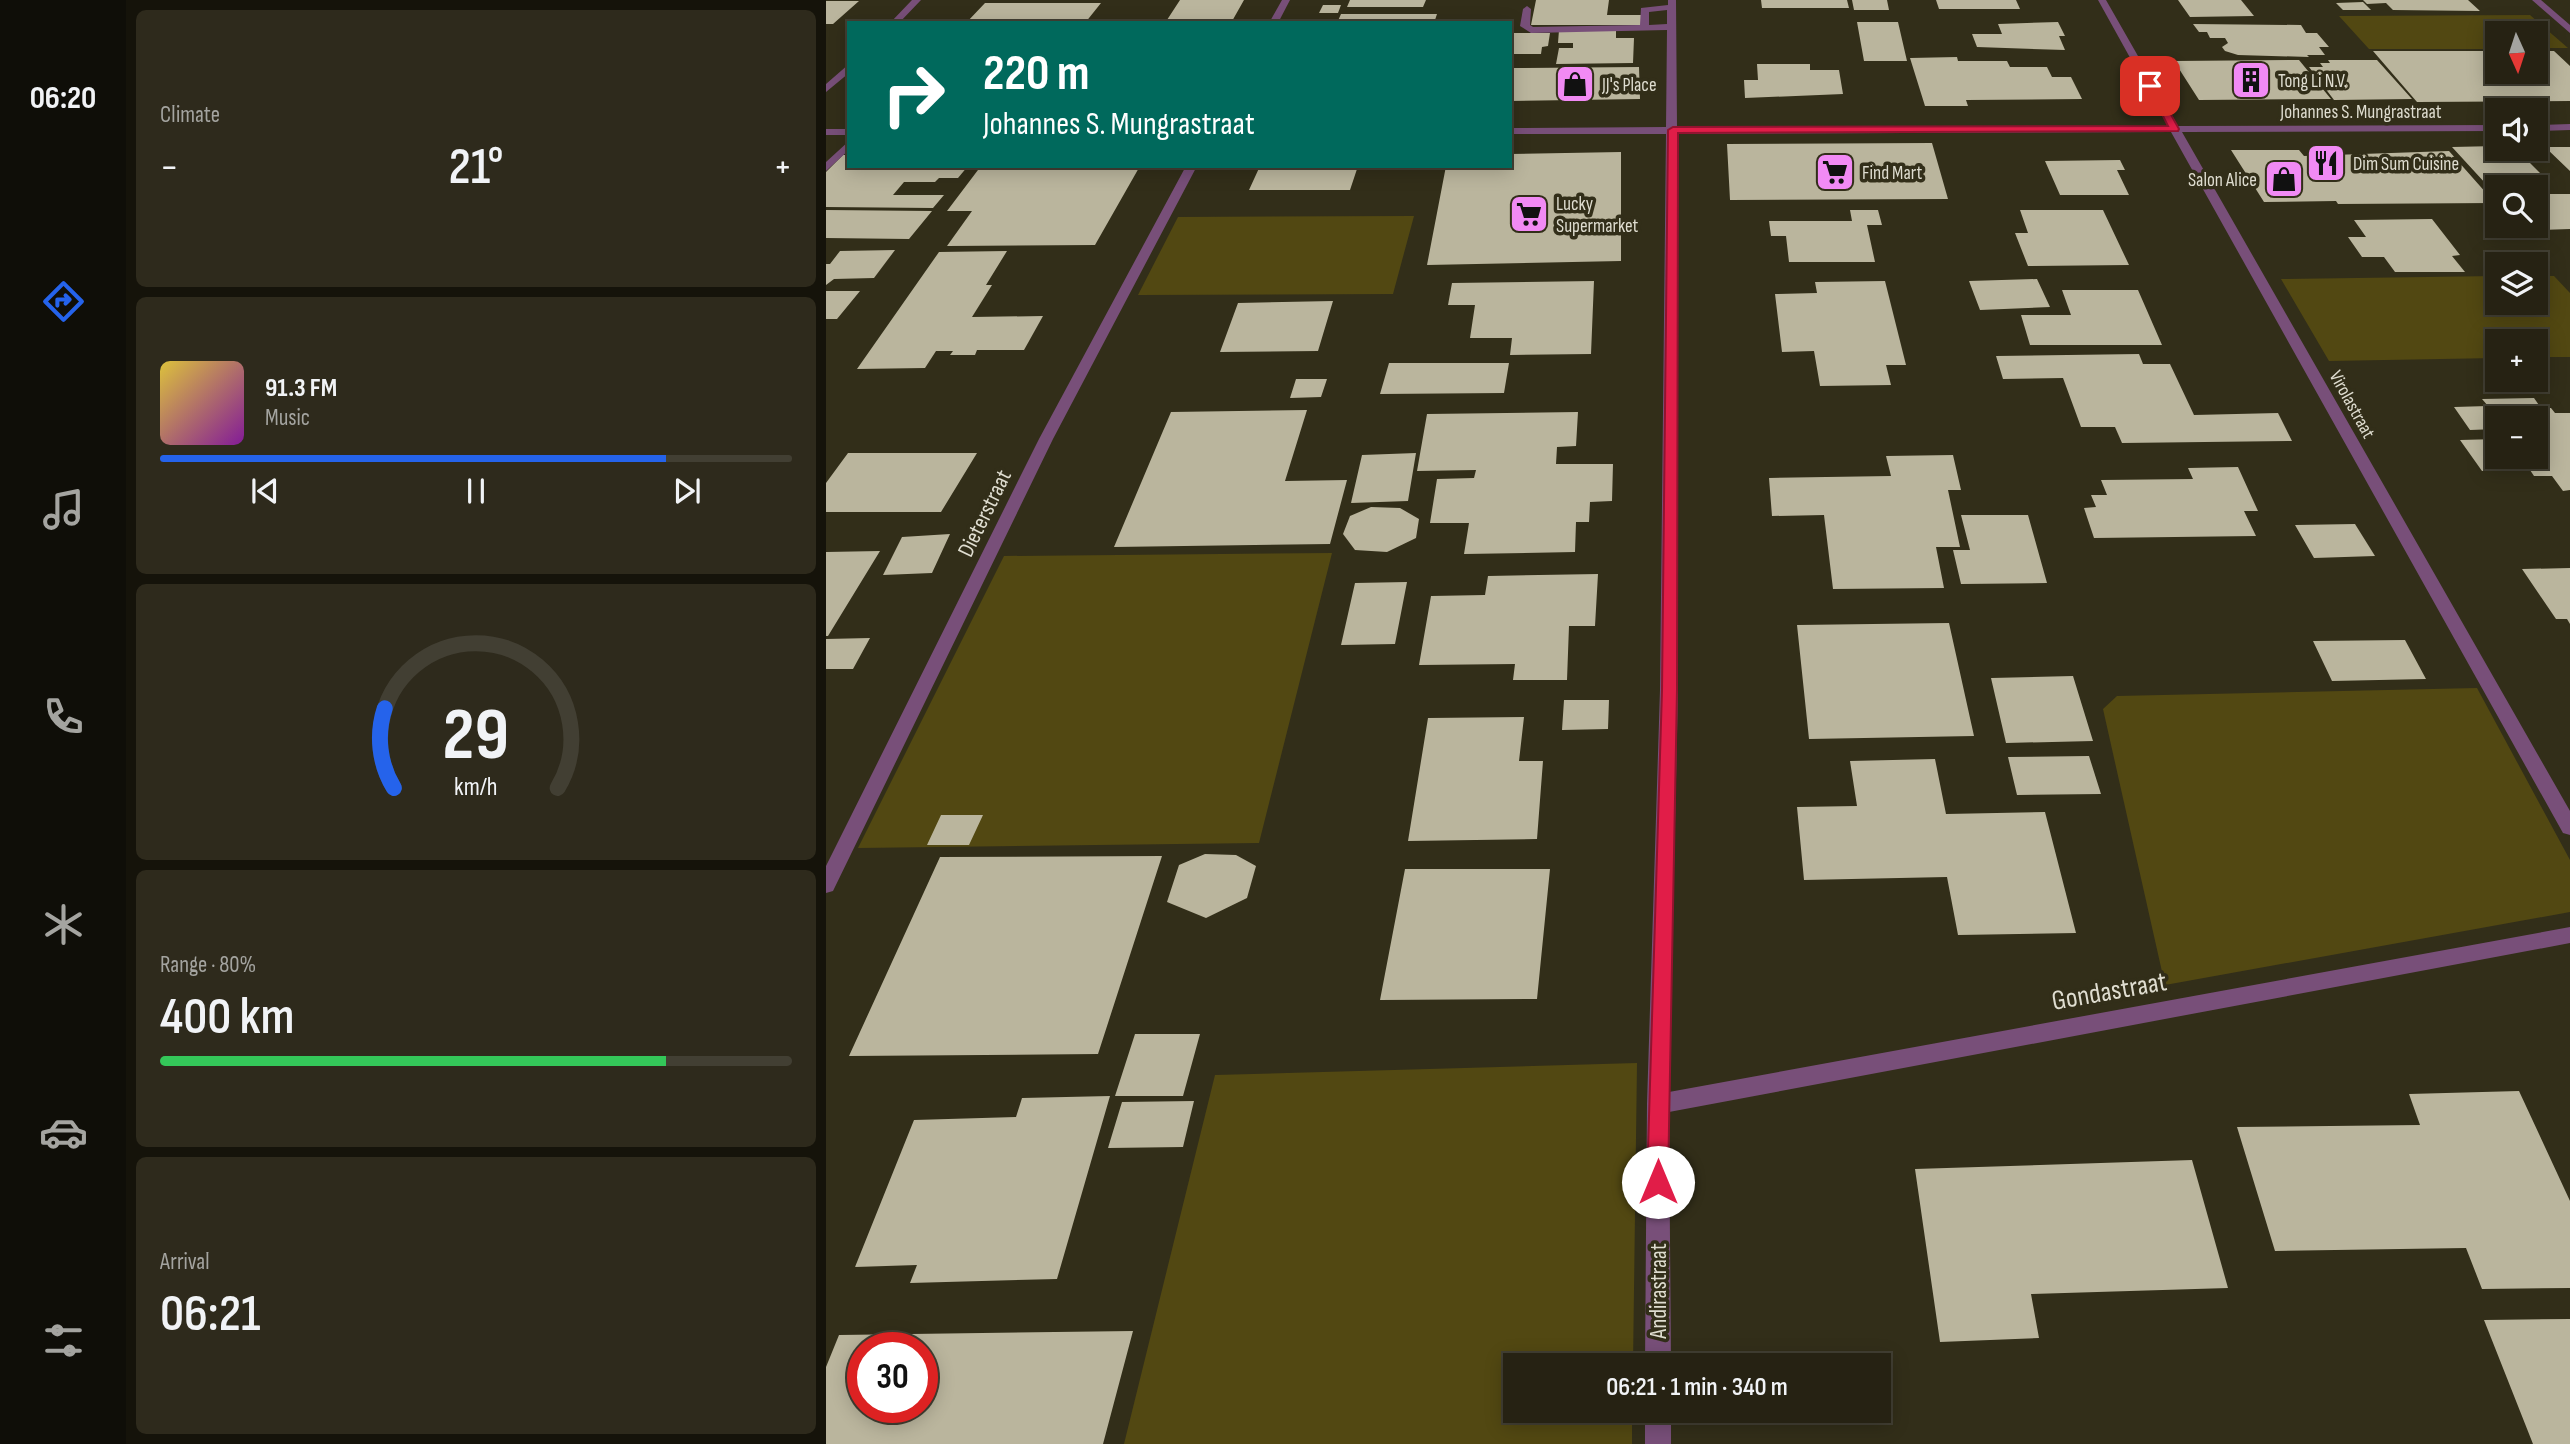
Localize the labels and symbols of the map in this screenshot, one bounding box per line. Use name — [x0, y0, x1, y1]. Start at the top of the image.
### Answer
north arrow — [2485, 21, 2548, 84]
pin — [2120, 56, 2180, 116]
building icon: Tong Li N.V. — [2230, 59, 2272, 101]
shop icon: JJ's Place — [1554, 63, 1596, 105]
place label: Tong Li N.V. — [2278, 70, 2347, 93]
place label: JJ's Place — [1601, 74, 1657, 97]
street label: Johannes S. Mungrastraat — [2279, 101, 2442, 124]
restaurant icon: Dim Sum Cuisine — [2305, 142, 2347, 184]
supermarket icon: Find Mart — [1814, 151, 1856, 193]
place label: Dim Sum Cuisine — [2353, 153, 2459, 176]
shop icon: Salon Alice — [2263, 158, 2305, 200]
place label: Find Mart — [1862, 162, 1922, 185]
place label: Salon Alice — [2188, 169, 2257, 192]
supermarket icon: Lucky Supermarket — [1508, 193, 1550, 235]
place label: Lucky Supermarket — [1556, 193, 1639, 238]
street label: Virolastraat — [2324, 367, 2380, 443]
street label: Dieterstraat — [952, 465, 1018, 562]
street label: Gondastraat — [2049, 965, 2169, 1018]
position arrow — [1621, 1145, 1695, 1219]
street label: Andirastraat — [1645, 1243, 1673, 1340]
speed limit sign: 30 — [847, 1332, 938, 1423]

